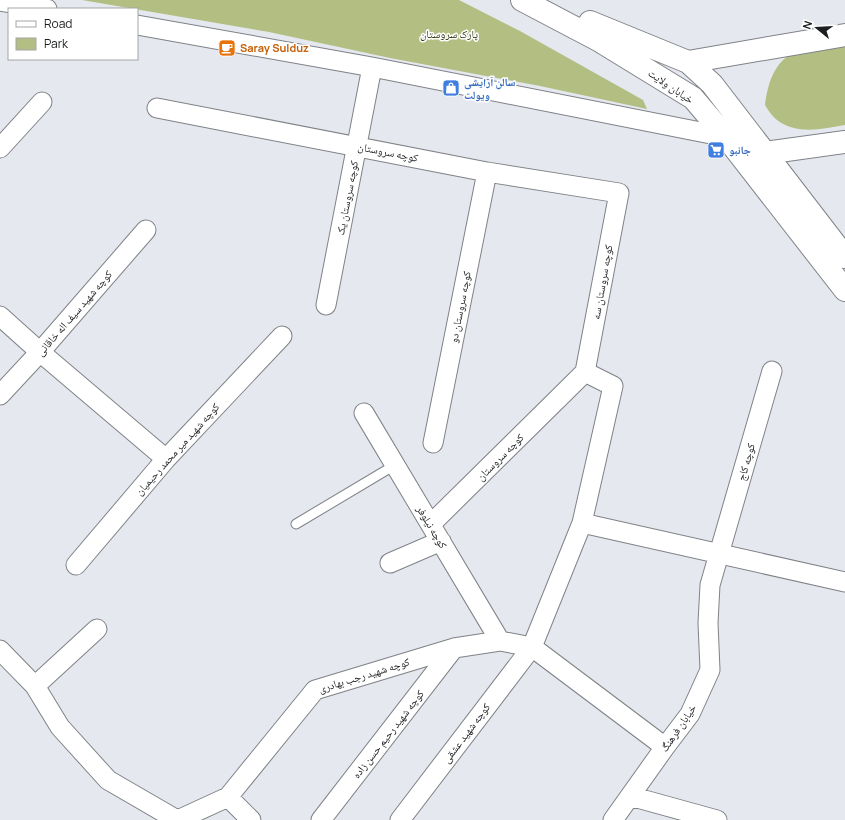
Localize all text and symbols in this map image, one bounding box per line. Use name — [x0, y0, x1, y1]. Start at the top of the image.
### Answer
legend — [8, 8, 138, 60]
north arrow — [797, 8, 837, 48]
text: Road — [44, 15, 72, 32]
text: N — [799, 19, 815, 31]
park label: پارک سروستان — [420, 26, 478, 41]
text: Park — [44, 35, 69, 52]
cafe icon: Saray Sulduz — [217, 38, 237, 58]
place label: Saray Sulduz — [240, 40, 309, 55]
street label: خیابان ولایت — [646, 65, 697, 106]
place label: سالن آرایشی ویولت — [464, 74, 516, 102]
shop icon: سالن آرایشی ویولت — [441, 78, 461, 98]
street label: کوچه سروستان — [357, 138, 420, 165]
supermarket icon: جانبو — [706, 140, 726, 160]
place label: جانبو — [729, 142, 751, 157]
street label: کوچه سروستان یک — [332, 159, 361, 236]
street label: کوچه سروستان سه — [588, 243, 616, 320]
street label: کوچه شهید سیف اله خاقانی — [32, 266, 115, 359]
street label: کوچه سروستان دو — [445, 269, 474, 344]
street label: کوچه شهید میر محمد رحیمیان — [131, 399, 222, 498]
street label: کوچه سروستان — [473, 429, 527, 484]
street label: کوچه کاج — [733, 441, 758, 482]
street label: کوچه نیلوفر — [413, 502, 451, 551]
street label: کوچه شهید رجب بهادری — [316, 653, 412, 696]
street label: کوچه شهید رحیم حسن زاده — [348, 686, 428, 782]
street label: کوچه شهید عشقی — [438, 699, 493, 766]
street label: خیابان فرهنگ — [656, 701, 699, 755]

